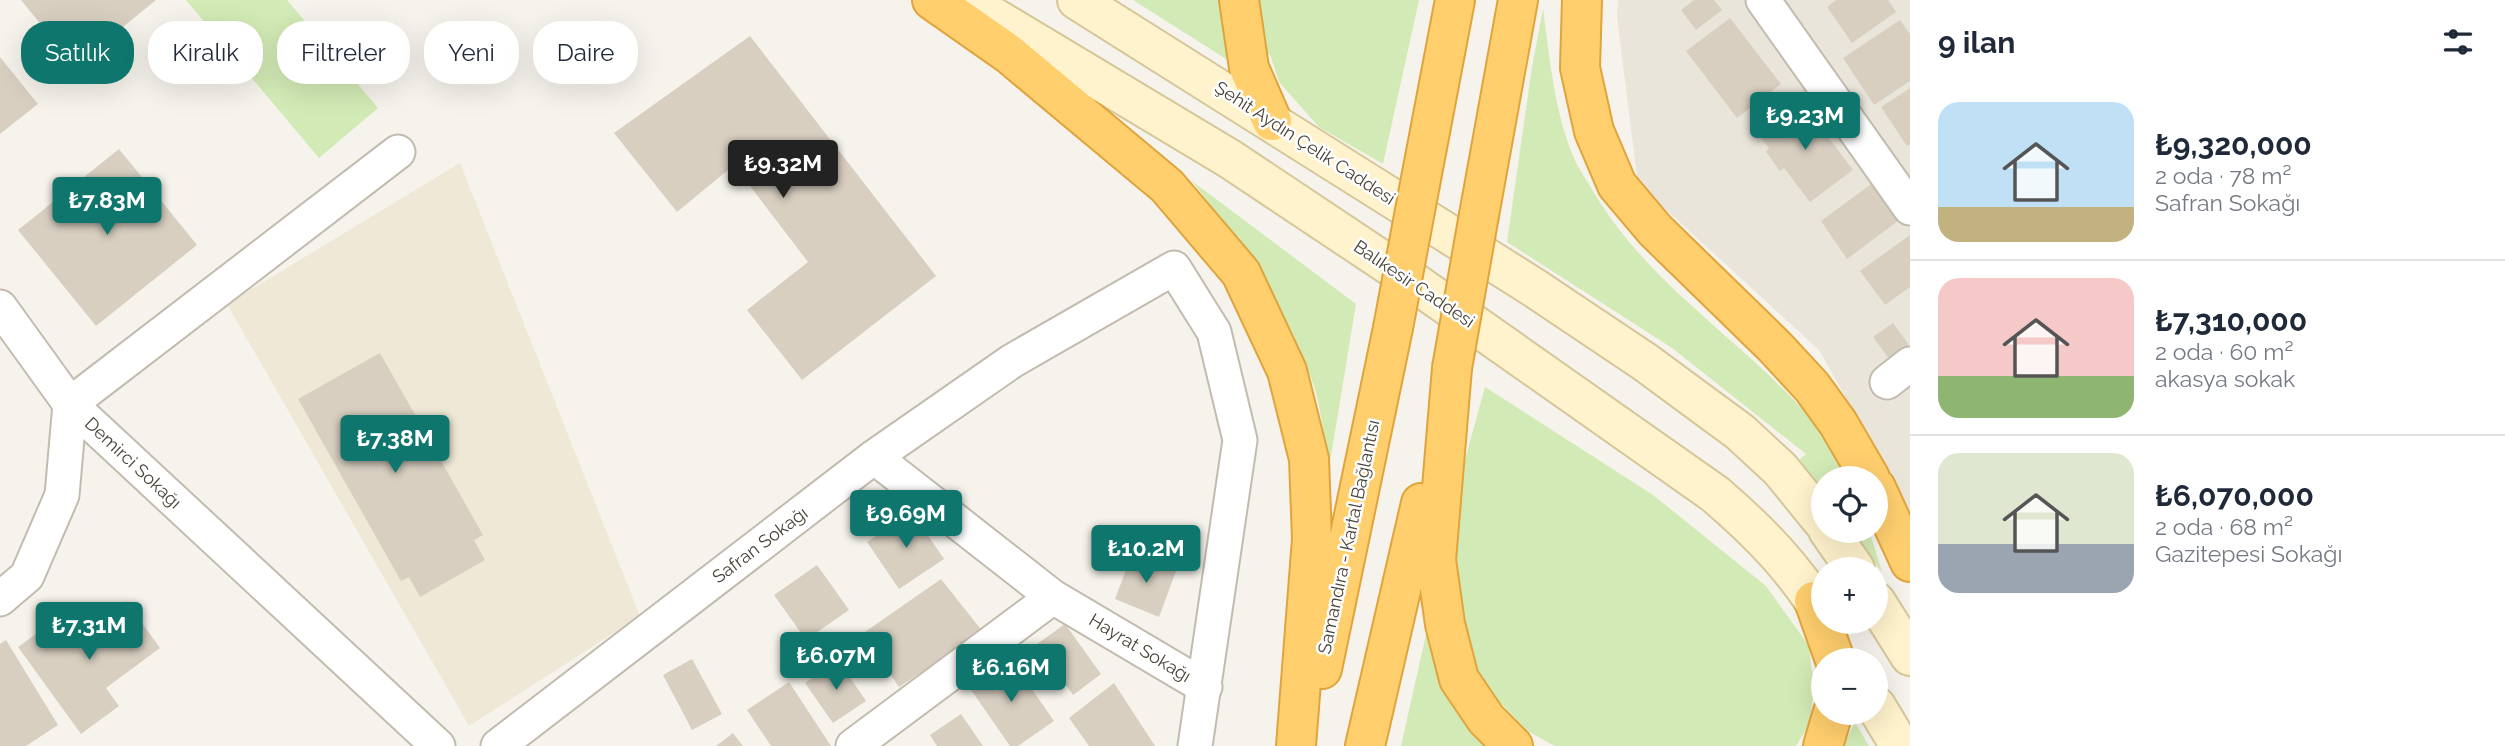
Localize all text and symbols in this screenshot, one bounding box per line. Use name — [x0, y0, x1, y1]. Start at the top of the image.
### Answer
chip: Satılık — [21, 21, 134, 84]
chip: Kiralık — [148, 21, 263, 84]
chip: Filtreler — [277, 21, 410, 84]
chip: Yeni — [424, 21, 519, 84]
chip: Daire — [533, 21, 638, 84]
icon: filters — [2439, 23, 2477, 61]
text: 9 ilan — [1938, 25, 2015, 60]
street label: Şehit Aydın Çelik Caddesi — [1211, 76, 1399, 209]
pin: ₺9.23M — [1748, 92, 1862, 152]
text: ₺9.23M — [1766, 101, 1844, 128]
text: ₺9,320,000 — [2155, 127, 2312, 162]
icon: home — [1994, 130, 2078, 214]
pin: ₺9.32M — [726, 140, 840, 200]
text: ₺9.32M — [744, 149, 822, 176]
text: 2 oda · 78 m² — [2155, 162, 2291, 189]
pin: ₺7.83M — [50, 177, 164, 237]
text: ₺7.83M — [68, 186, 146, 213]
text: Safran Sokağı — [2155, 189, 2300, 216]
street label: Balıkesir Caddesi — [1350, 235, 1479, 332]
text: ₺7,310,000 — [2155, 303, 2307, 338]
icon: home — [1994, 306, 2078, 390]
text: 2 oda · 60 m² — [2155, 338, 2293, 365]
text: akasya sokak — [2155, 365, 2295, 392]
street label: Demirci Sokağı — [81, 413, 186, 513]
pin: ₺7.38M — [338, 416, 452, 475]
street label: Samandıra - Kartal Bağlantısı — [1313, 418, 1384, 656]
text: ₺7.38M — [356, 424, 434, 451]
map controls — [1811, 466, 1888, 725]
button: locate — [1811, 466, 1888, 543]
text: ₺6,070,000 — [2155, 478, 2314, 513]
icon: home — [1994, 481, 2078, 565]
pin: ₺9.69M — [849, 490, 963, 550]
text: ₺9.69M — [866, 499, 946, 526]
street label: Safran Sokağı — [708, 502, 811, 587]
text: 2 oda · 68 m² — [2155, 513, 2293, 540]
pin: ₺10.2M — [1089, 526, 1203, 585]
text: ₺10.2M — [1107, 534, 1185, 561]
text: Gazitepesi Sokağı — [2155, 540, 2343, 567]
button: + — [1811, 557, 1888, 634]
pin: ₺7.31M — [32, 602, 146, 662]
street label: Hayrat Sokağı — [1086, 609, 1195, 686]
text: ₺7.31M — [52, 611, 126, 638]
pin: ₺6.07M — [779, 632, 893, 692]
text: ₺6.07M — [796, 641, 876, 668]
pin: ₺6.16M — [954, 644, 1068, 704]
button: − — [1811, 648, 1888, 725]
text: ₺6.16M — [972, 653, 1050, 680]

